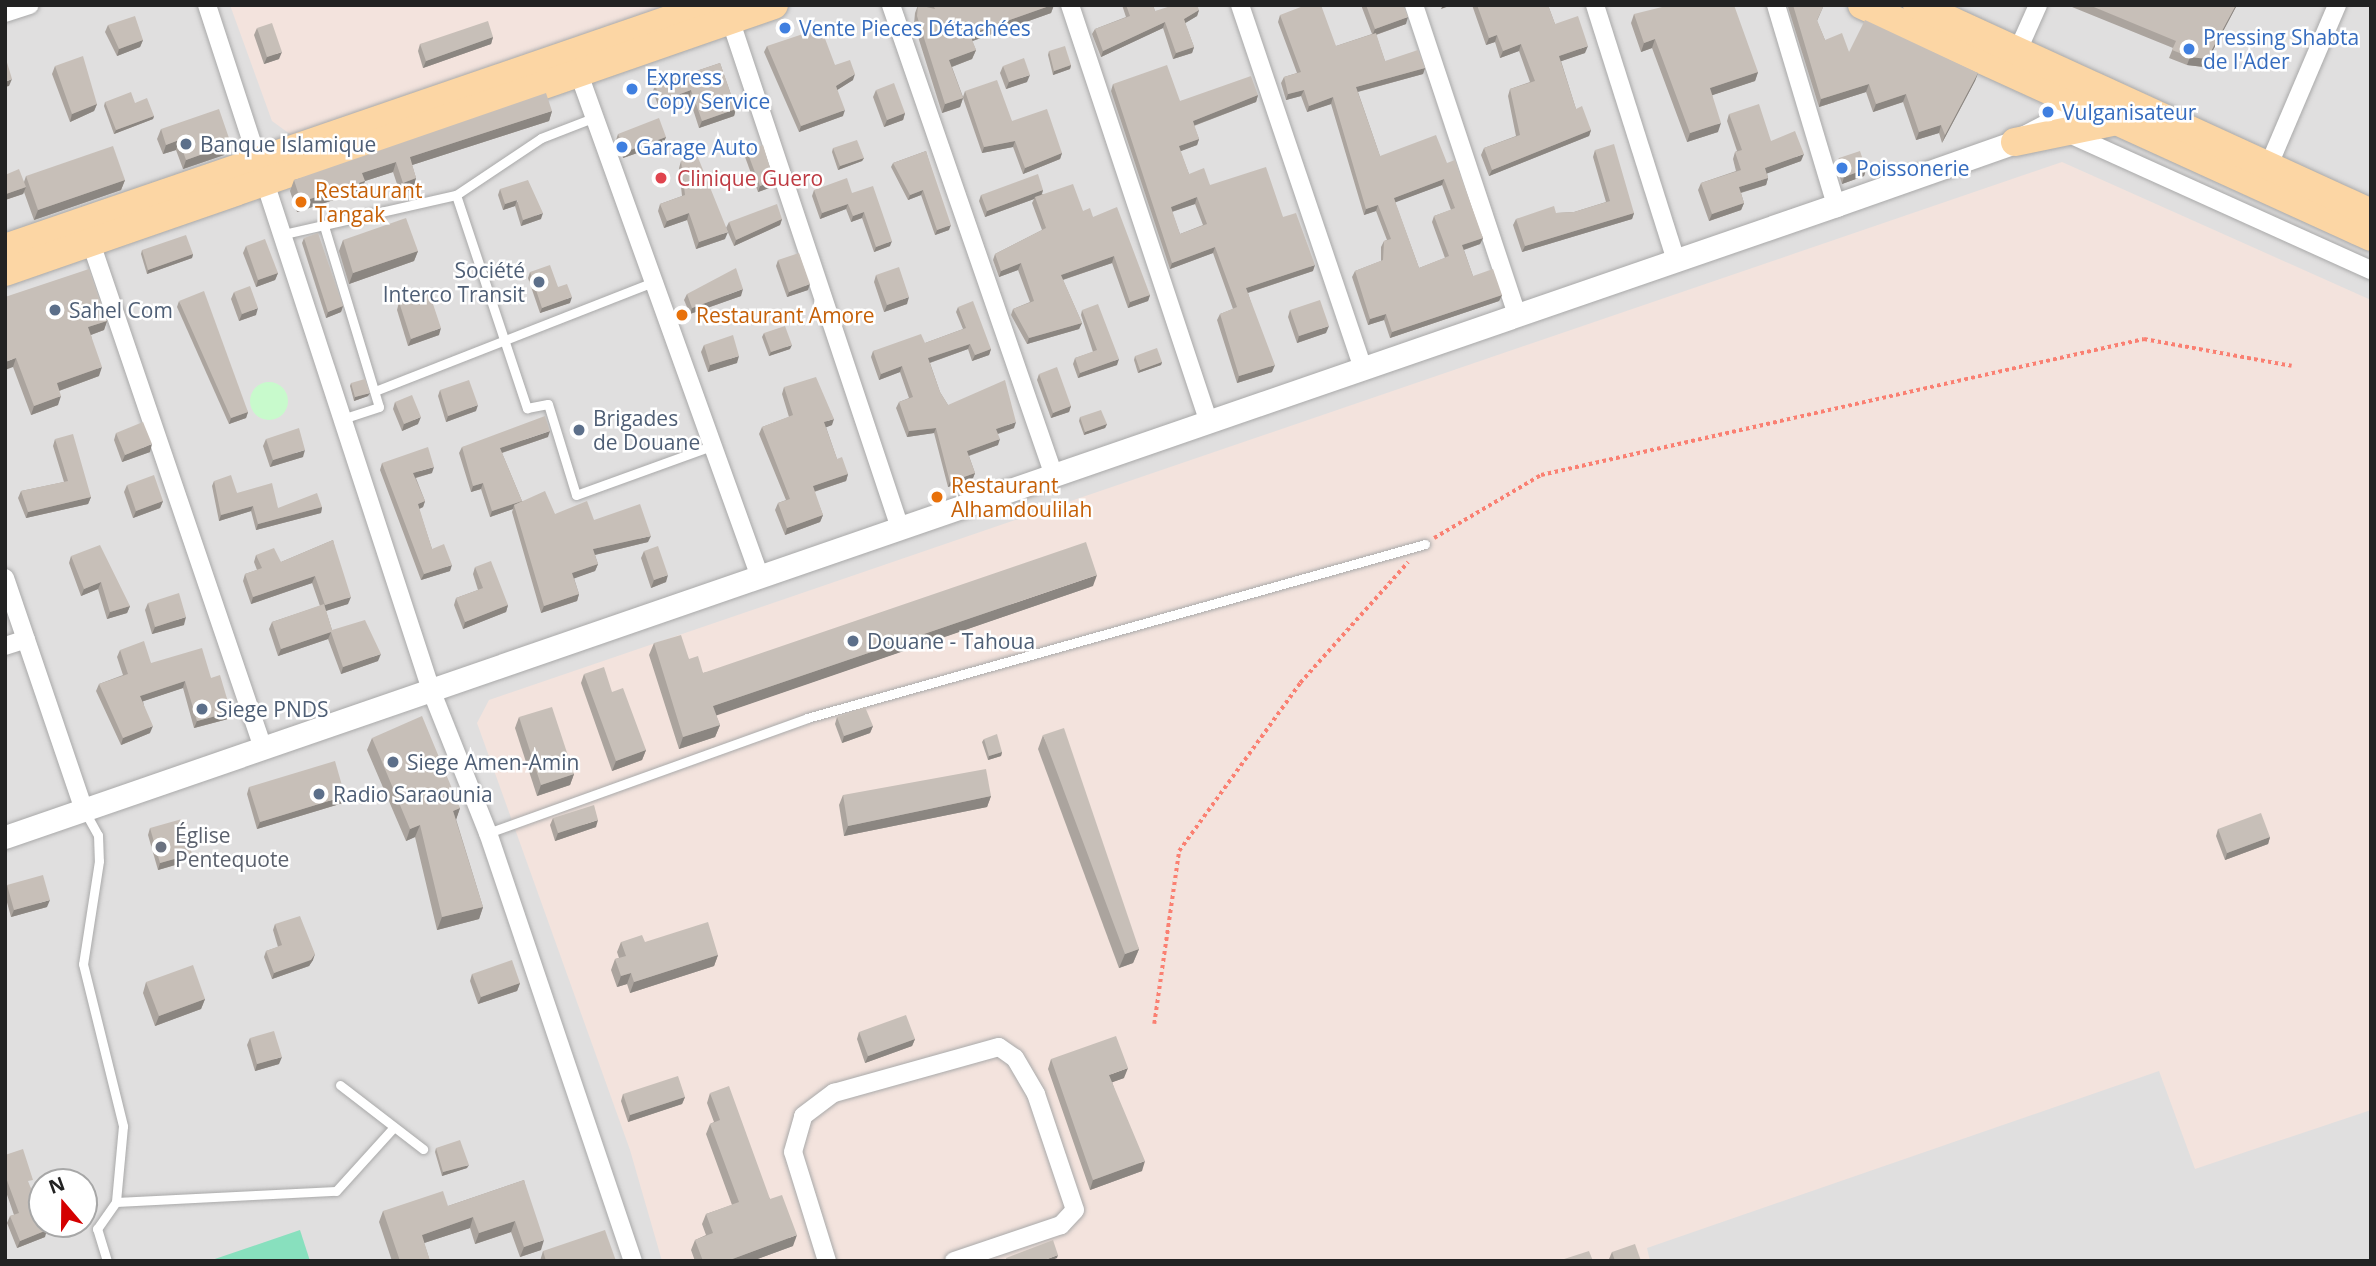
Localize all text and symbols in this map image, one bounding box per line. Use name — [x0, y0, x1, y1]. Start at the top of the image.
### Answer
place label: Vente Pieces Détachées — [799, 15, 1031, 41]
marker: Vente Pieces Détachées — [777, 20, 793, 36]
place label: Pressing Shabta de l'Ader — [2203, 24, 2359, 74]
marker: Pressing Shabta de l'Ader — [2181, 41, 2197, 57]
place label: Express Copy Service — [646, 64, 770, 114]
marker: Express Copy Service — [624, 81, 640, 97]
place label: Vulganisateur — [2062, 99, 2196, 125]
marker: Vulganisateur — [2040, 104, 2056, 120]
place label: Banque Islamique — [200, 131, 376, 157]
place label: Garage Auto — [636, 134, 758, 160]
marker: Banque Islamique — [178, 136, 194, 152]
marker: Garage Auto — [614, 139, 630, 155]
place label: Poissonerie — [1856, 155, 1970, 181]
marker: Poissonerie — [1834, 160, 1850, 176]
place label: Clinique Guero — [677, 165, 823, 191]
marker: Clinique Guero — [651, 168, 671, 188]
place label: Restaurant Tangak — [315, 177, 422, 227]
marker: Restaurant Tangak — [293, 194, 309, 210]
place label: Société Interco Transit — [383, 257, 525, 307]
marker: Société Interco Transit — [531, 274, 547, 290]
place label: Sahel Com — [69, 297, 173, 323]
marker: Sahel Com — [47, 302, 63, 318]
place label: Restaurant Amore — [696, 302, 875, 328]
marker: Restaurant Amore — [674, 307, 690, 323]
place label: Brigades de Douane — [593, 405, 700, 455]
marker: Brigades de Douane — [571, 422, 587, 438]
place label: Restaurant Alhamdoulilah — [951, 472, 1092, 522]
marker: Restaurant Alhamdoulilah — [929, 489, 945, 505]
place label: Douane - Tahoua — [867, 628, 1035, 654]
marker: Douane - Tahoua — [845, 633, 861, 649]
place label: Siege PNDS — [216, 696, 328, 722]
marker: Siege PNDS — [194, 701, 210, 717]
place label: Siege Amen-Amin — [407, 749, 579, 775]
marker: Siege Amen-Amin — [385, 754, 401, 770]
place label: Radio Saraounia — [333, 781, 493, 807]
marker: Radio Saraounia — [311, 786, 327, 802]
place label: Église Pentequote — [175, 822, 289, 872]
marker: Église Pentequote — [153, 839, 169, 855]
north arrow — [28, 1168, 98, 1238]
text: N — [45, 1170, 68, 1200]

